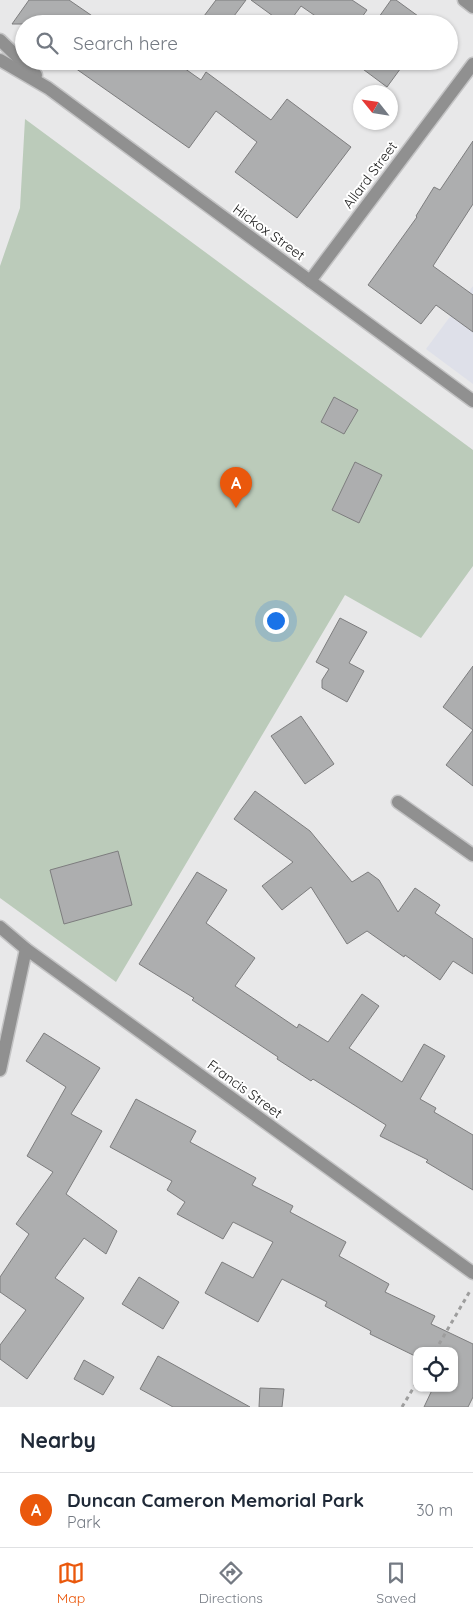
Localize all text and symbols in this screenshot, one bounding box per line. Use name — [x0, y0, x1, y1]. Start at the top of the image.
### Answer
search box — [15, 15, 458, 70]
icon: search — [33, 29, 61, 57]
text: Search here — [73, 31, 178, 55]
north arrow — [353, 85, 398, 130]
street label: Allard Street — [339, 138, 401, 212]
street label: Hickox Street — [229, 200, 309, 264]
pin: A — [220, 467, 252, 508]
your location — [263, 608, 289, 634]
street label: Francis Street — [204, 1056, 286, 1122]
map controls — [413, 1347, 458, 1392]
button: locate — [413, 1347, 458, 1392]
text: Nearby — [20, 1427, 96, 1453]
text: Duncan Cameron Memorial Park — [67, 1488, 364, 1512]
text: A — [31, 1500, 41, 1520]
text: 30 m — [416, 1500, 453, 1520]
text: Park — [67, 1512, 101, 1532]
tab: Map — [57, 1559, 85, 1607]
tab: Directions — [199, 1559, 263, 1607]
tab: Saved — [376, 1559, 416, 1607]

